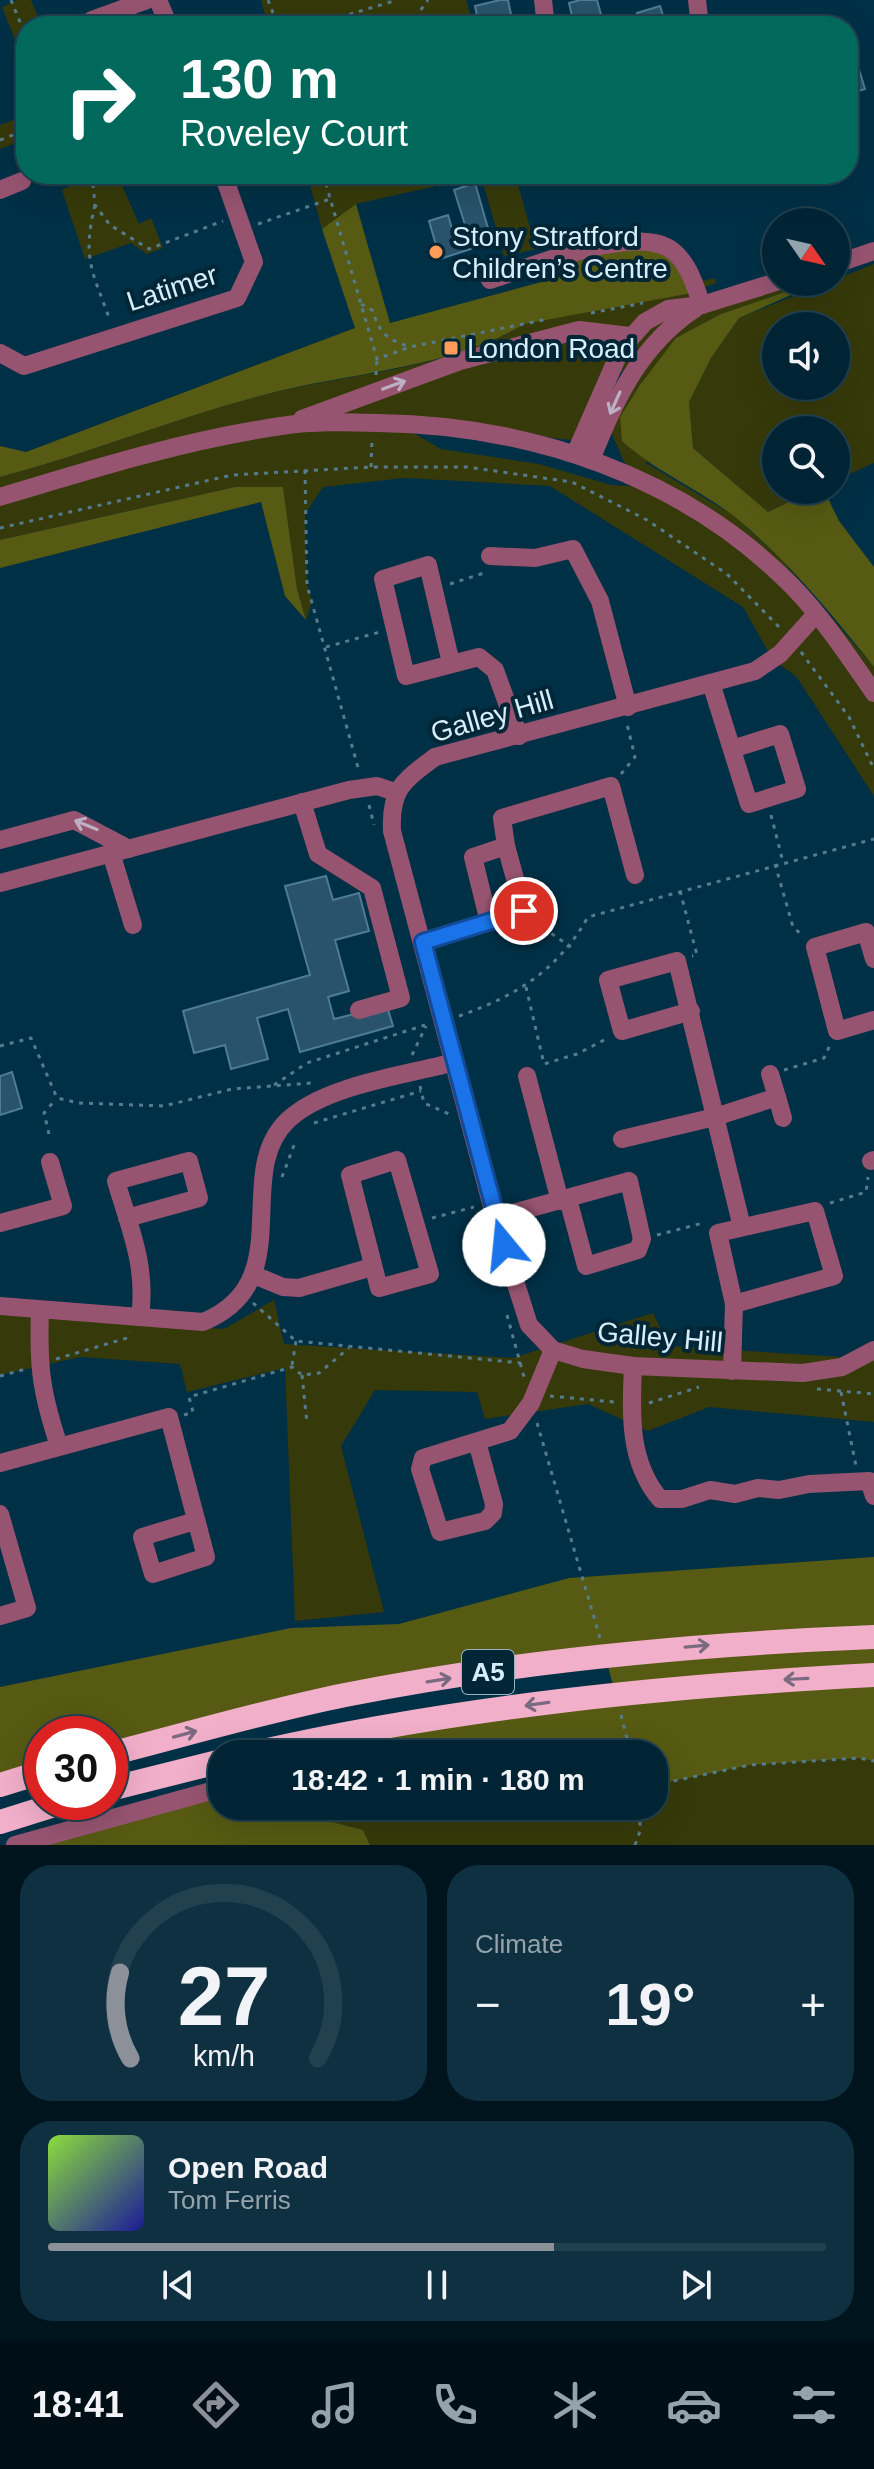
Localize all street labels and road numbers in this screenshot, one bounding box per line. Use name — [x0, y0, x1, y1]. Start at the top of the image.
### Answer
street label: Latimer — [123, 259, 221, 317]
street label: Galley Hill — [427, 684, 557, 748]
street label: Galley Hill — [596, 1316, 724, 1358]
road number: A5 — [462, 1650, 514, 1694]

